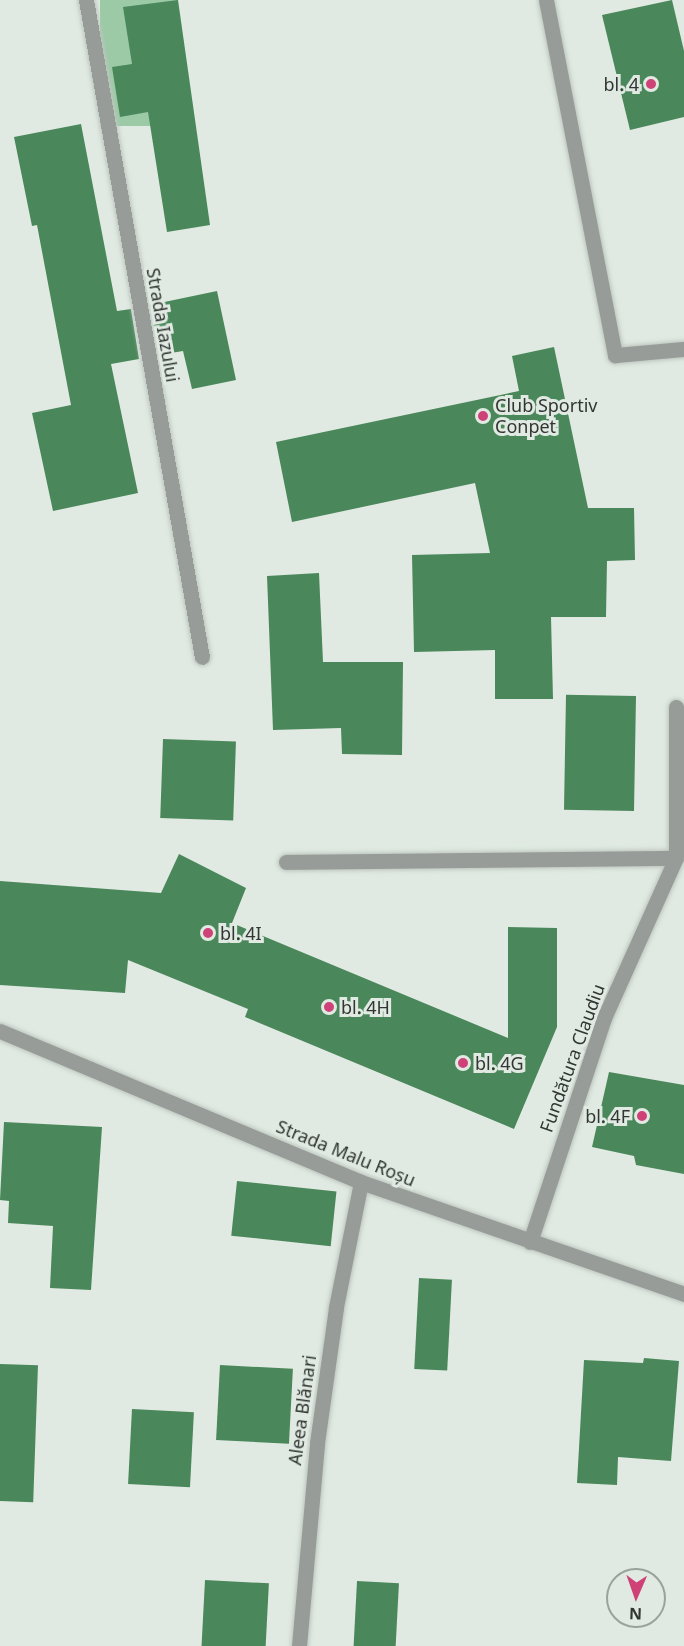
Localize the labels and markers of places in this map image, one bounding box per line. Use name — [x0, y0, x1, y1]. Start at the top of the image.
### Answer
place label: bl. 4 — [603, 73, 639, 95]
marker: bl. 4 — [644, 77, 658, 91]
place label: Club Sportiv Conpet — [495, 395, 597, 438]
marker: Club Sportiv Conpet — [476, 409, 490, 423]
place label: bl. 4I — [220, 922, 262, 944]
marker: bl. 4I — [201, 926, 215, 940]
place label: bl. 4H — [341, 996, 390, 1018]
marker: bl. 4H — [322, 1000, 336, 1014]
place label: bl. 4G — [475, 1052, 524, 1074]
marker: bl. 4G — [456, 1056, 470, 1070]
place label: bl. 4F — [585, 1105, 630, 1127]
marker: bl. 4F — [635, 1109, 649, 1123]

